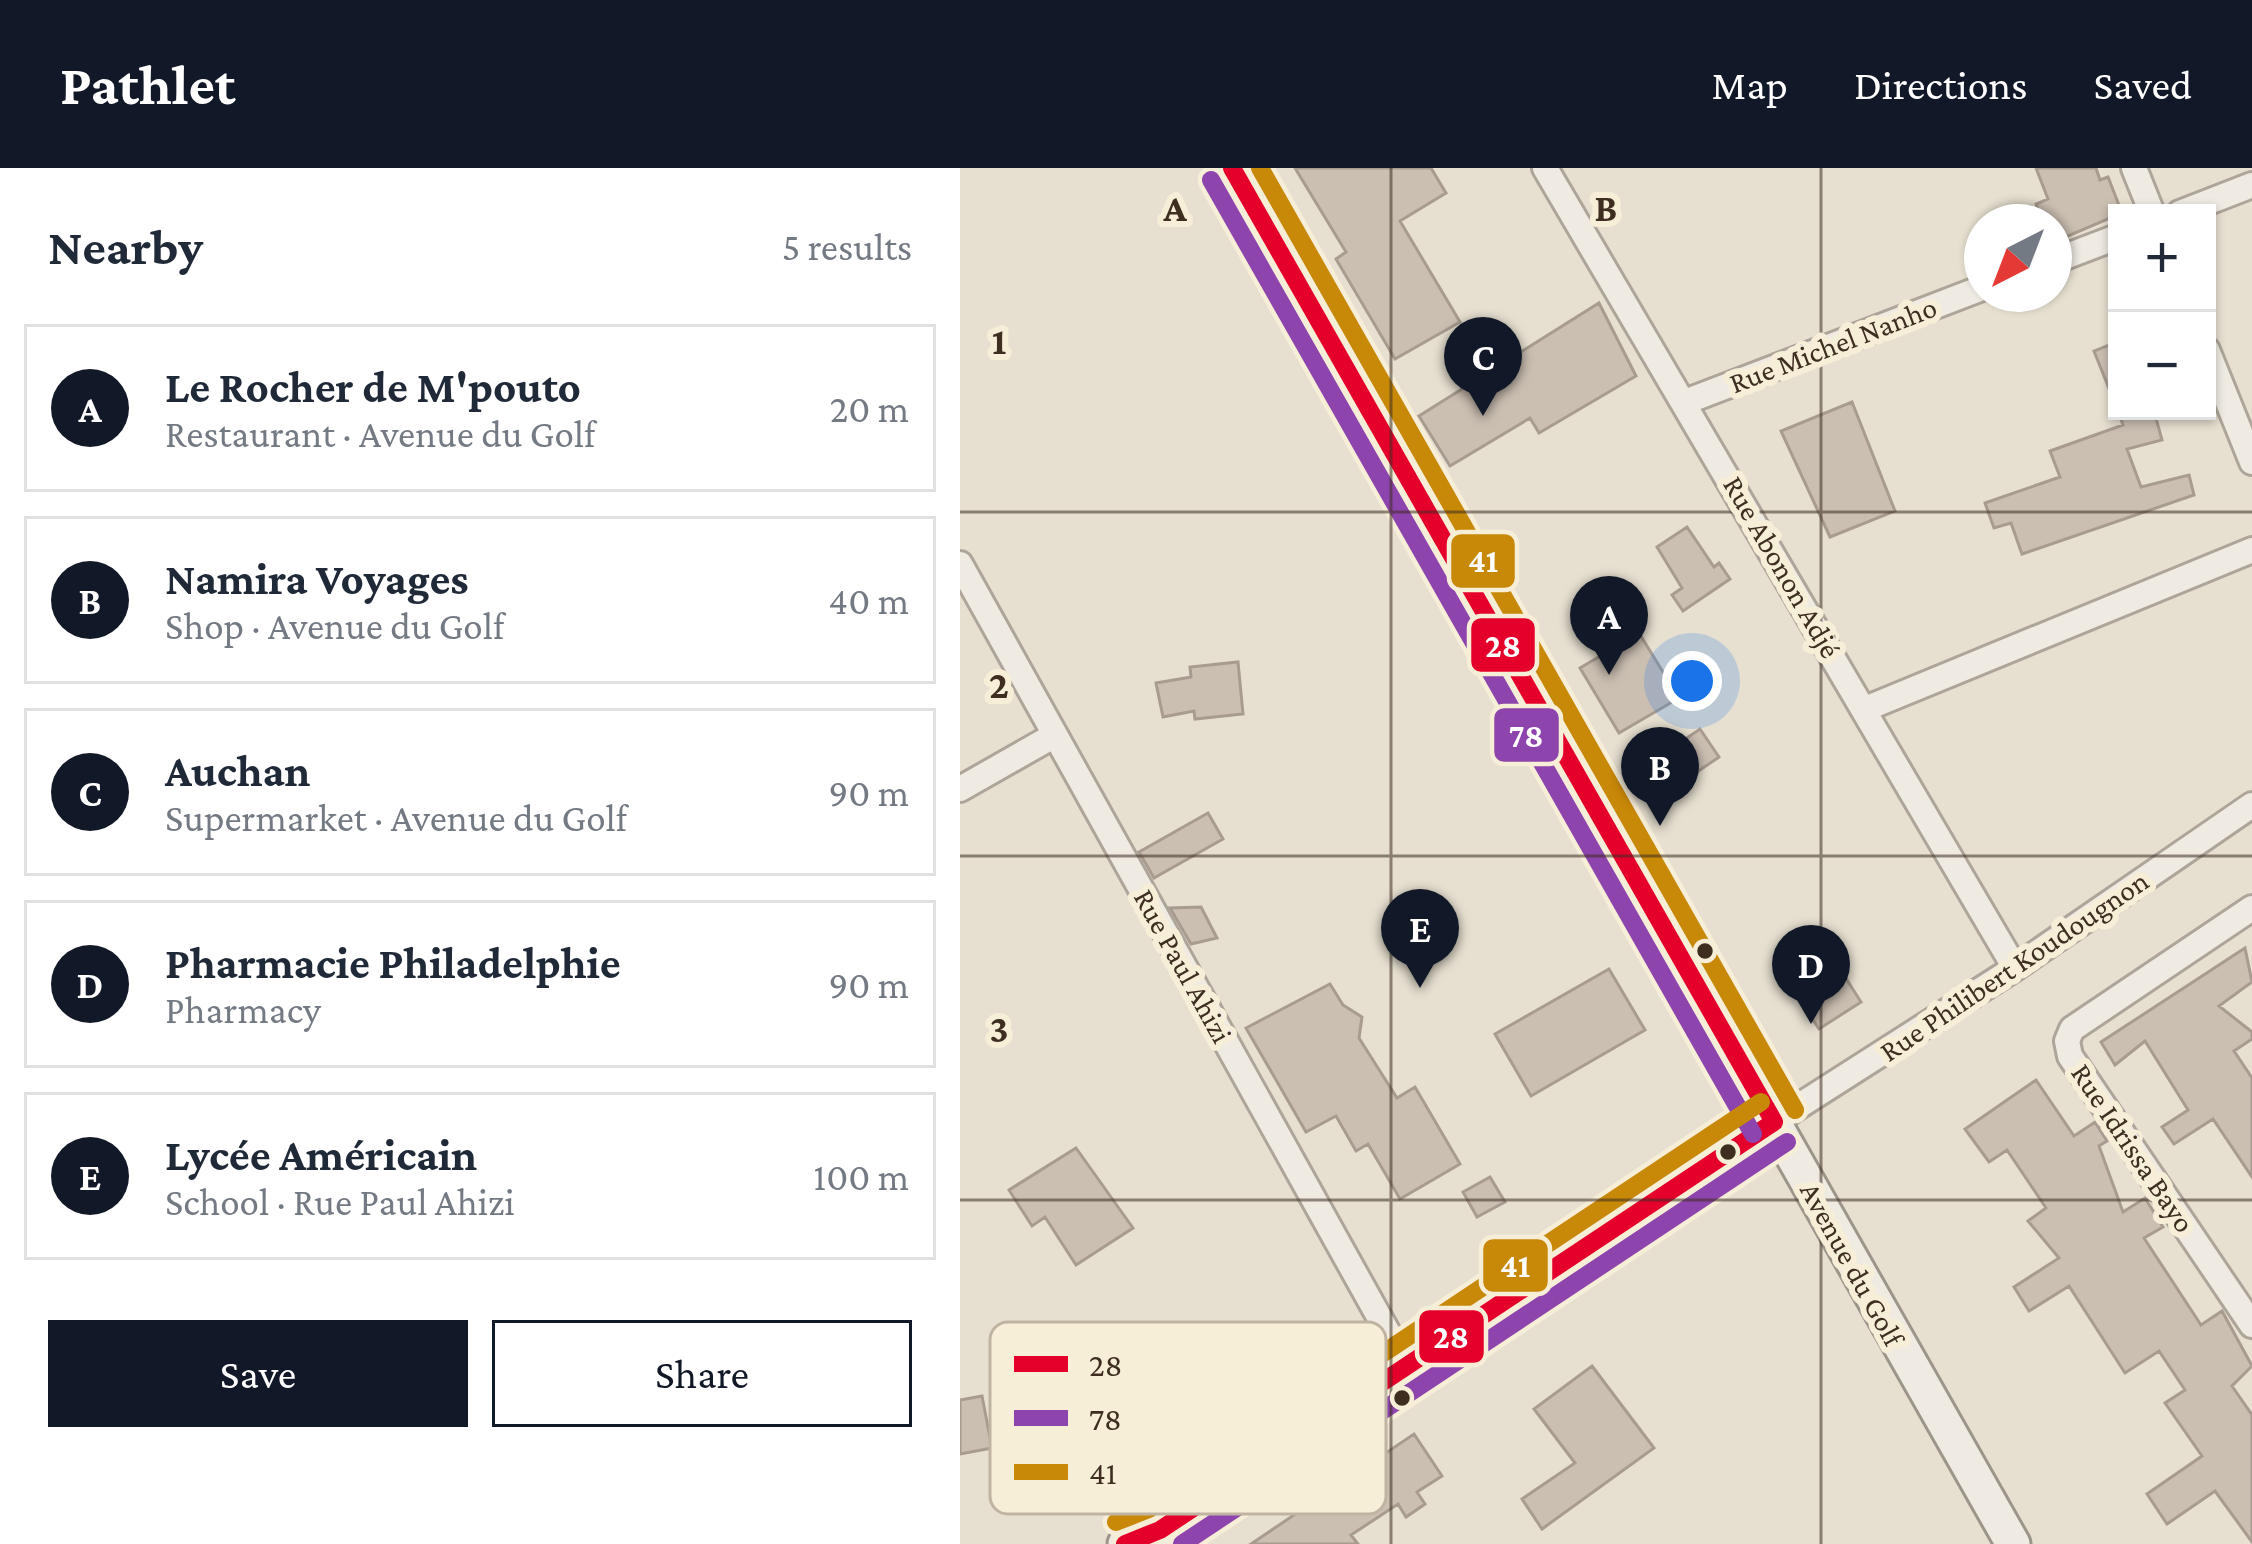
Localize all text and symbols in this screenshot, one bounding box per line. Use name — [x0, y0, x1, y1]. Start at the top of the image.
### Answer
text: Pathlet — [60, 53, 235, 116]
text: Map — [1712, 61, 1788, 108]
text: Directions — [1854, 61, 2028, 108]
text: Saved — [2094, 61, 2192, 108]
text: A — [1162, 186, 1187, 229]
text: B — [1595, 186, 1617, 229]
north arrow — [1964, 204, 2072, 312]
map controls — [2108, 204, 2216, 420]
button: + — [2108, 204, 2216, 312]
text: Nearby — [48, 218, 203, 275]
text: 5 results — [782, 225, 912, 268]
street label: Rue Michel Nanho — [1725, 290, 1941, 399]
button: − — [2108, 312, 2216, 420]
pin: C — [1444, 317, 1522, 416]
text: 1 — [992, 319, 1006, 362]
text: Le Rocher de M'pouto — [165, 362, 581, 412]
text: A — [78, 387, 102, 430]
text: 20 m — [830, 387, 909, 430]
text: Restaurant · Avenue du Golf — [165, 412, 596, 455]
street label: Rue Abonon Adjé — [1716, 470, 1848, 664]
line badge: 41 — [1449, 532, 1517, 590]
text: 41 — [1468, 542, 1498, 579]
text: Namira Voyages — [165, 554, 469, 604]
pin: A — [1570, 576, 1648, 675]
text: B — [79, 579, 101, 622]
text: 40 m — [828, 579, 909, 622]
text: Shop · Avenue du Golf — [165, 604, 505, 647]
line badge: 28 — [1469, 616, 1537, 674]
text: 28 — [1485, 627, 1521, 664]
your location — [1662, 651, 1722, 711]
text: 2 — [989, 663, 1009, 706]
line badge: 78 — [1492, 706, 1561, 764]
text: 78 — [1509, 717, 1543, 754]
pin: B — [1621, 727, 1699, 826]
text: Auchan — [165, 746, 310, 796]
text: C — [78, 771, 102, 814]
text: 90 m — [828, 771, 909, 814]
text: Supermarket · Avenue du Golf — [165, 796, 627, 839]
street label: Rue Philibert Koudougnon — [1873, 863, 2155, 1069]
street label: Rue Paul Ahizi — [1128, 883, 1239, 1048]
pin: E — [1381, 889, 1459, 988]
pin: D — [1772, 925, 1850, 1024]
text: Pharmacie Philadelphie — [165, 938, 621, 988]
unlabelled marker — [1694, 940, 1716, 962]
text: D — [77, 963, 103, 1006]
text: 90 m — [828, 963, 909, 1006]
text: Pharmacy — [165, 988, 321, 1031]
text: 3 — [989, 1007, 1009, 1050]
street label: Rue Idrissa Bayo — [2064, 1057, 2202, 1239]
text: Lycée Américain — [165, 1130, 477, 1180]
unlabelled marker — [1717, 1141, 1739, 1163]
text: E — [79, 1155, 101, 1198]
text: 100 m — [813, 1155, 909, 1198]
street label: Avenue du Golf — [1794, 1176, 1912, 1353]
text: School · Rue Paul Ahizi — [165, 1180, 515, 1223]
line badge: 41 — [1481, 1237, 1550, 1294]
text: 41 — [1500, 1247, 1530, 1284]
line badge: 28 — [1417, 1308, 1486, 1365]
text: 28 — [1433, 1318, 1469, 1355]
button: Save — [48, 1320, 468, 1427]
button: Share — [492, 1320, 912, 1427]
legend — [990, 1322, 1386, 1514]
text: 28 — [1089, 1346, 1122, 1383]
unlabelled marker — [1391, 1387, 1413, 1409]
text: 78 — [1089, 1400, 1122, 1437]
text: 41 — [1089, 1454, 1117, 1491]

